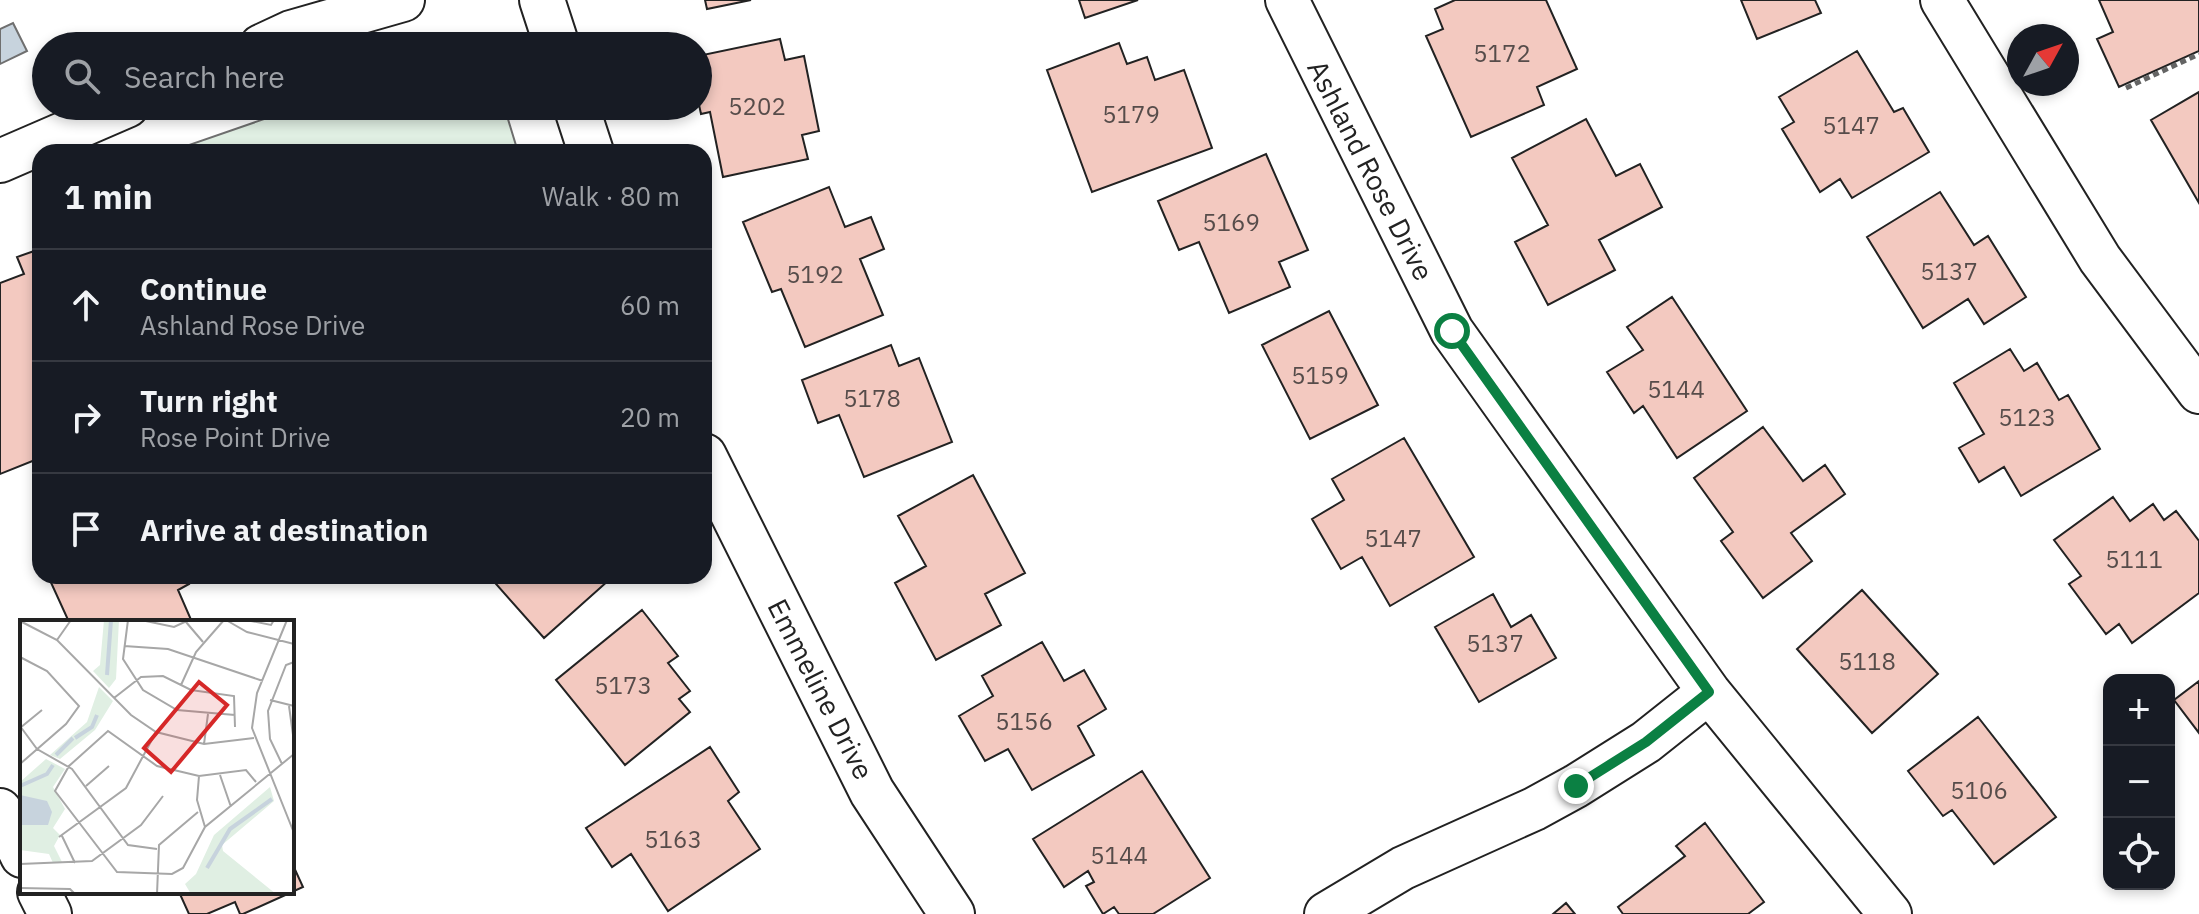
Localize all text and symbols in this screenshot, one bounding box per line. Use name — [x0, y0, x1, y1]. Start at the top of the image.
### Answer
north arrow — [2007, 24, 2079, 96]
search box — [32, 32, 712, 120]
house number: 5172 — [1473, 37, 1531, 69]
icon: search — [60, 54, 104, 98]
street label: Ashland Rose Drive — [1299, 54, 1443, 286]
text: Search here — [124, 57, 285, 96]
house number: 5202 — [728, 90, 786, 122]
house number: 5179 — [1102, 98, 1160, 130]
house number: 5147 — [1822, 109, 1880, 141]
text: 1 min — [64, 174, 153, 218]
text: Walk · 80 m — [542, 179, 680, 213]
house number: 5169 — [1202, 206, 1260, 238]
house number: 5137 — [1920, 255, 1978, 287]
house number: 5192 — [786, 258, 844, 290]
text: Continue — [140, 269, 267, 308]
icon: ahead — [64, 283, 108, 327]
text: 60 m — [620, 288, 680, 322]
text: Ashland Rose Drive — [140, 308, 365, 342]
route start — [1434, 313, 1470, 349]
house number: 5159 — [1291, 359, 1349, 391]
house number: 5144 — [1647, 373, 1705, 405]
text: Turn right — [140, 381, 278, 420]
house number: 5178 — [843, 382, 901, 414]
icon: right — [64, 395, 108, 439]
text: 20 m — [620, 400, 680, 434]
house number: 5123 — [1998, 401, 2056, 433]
text: Rose Point Drive — [140, 420, 331, 454]
icon: arrive — [64, 507, 108, 551]
text: Arrive at destination — [140, 510, 428, 549]
house number: 5147 — [1364, 522, 1422, 554]
house number: 5111 — [2105, 543, 2163, 575]
street label: Emmeline Drive — [760, 592, 882, 786]
inset map — [20, 620, 294, 894]
house number: 5137 — [1466, 627, 1524, 659]
house number: 5118 — [1838, 645, 1896, 677]
house number: 5173 — [594, 669, 652, 701]
map controls — [2103, 674, 2175, 890]
button: + — [2103, 674, 2175, 746]
house number: 5156 — [995, 705, 1053, 737]
button: − — [2103, 746, 2175, 818]
route end — [1558, 768, 1594, 804]
house number: 5106 — [1950, 774, 2008, 806]
button: locate — [2103, 818, 2175, 890]
house number: 5163 — [644, 823, 702, 855]
house number: 5144 — [1090, 839, 1148, 871]

